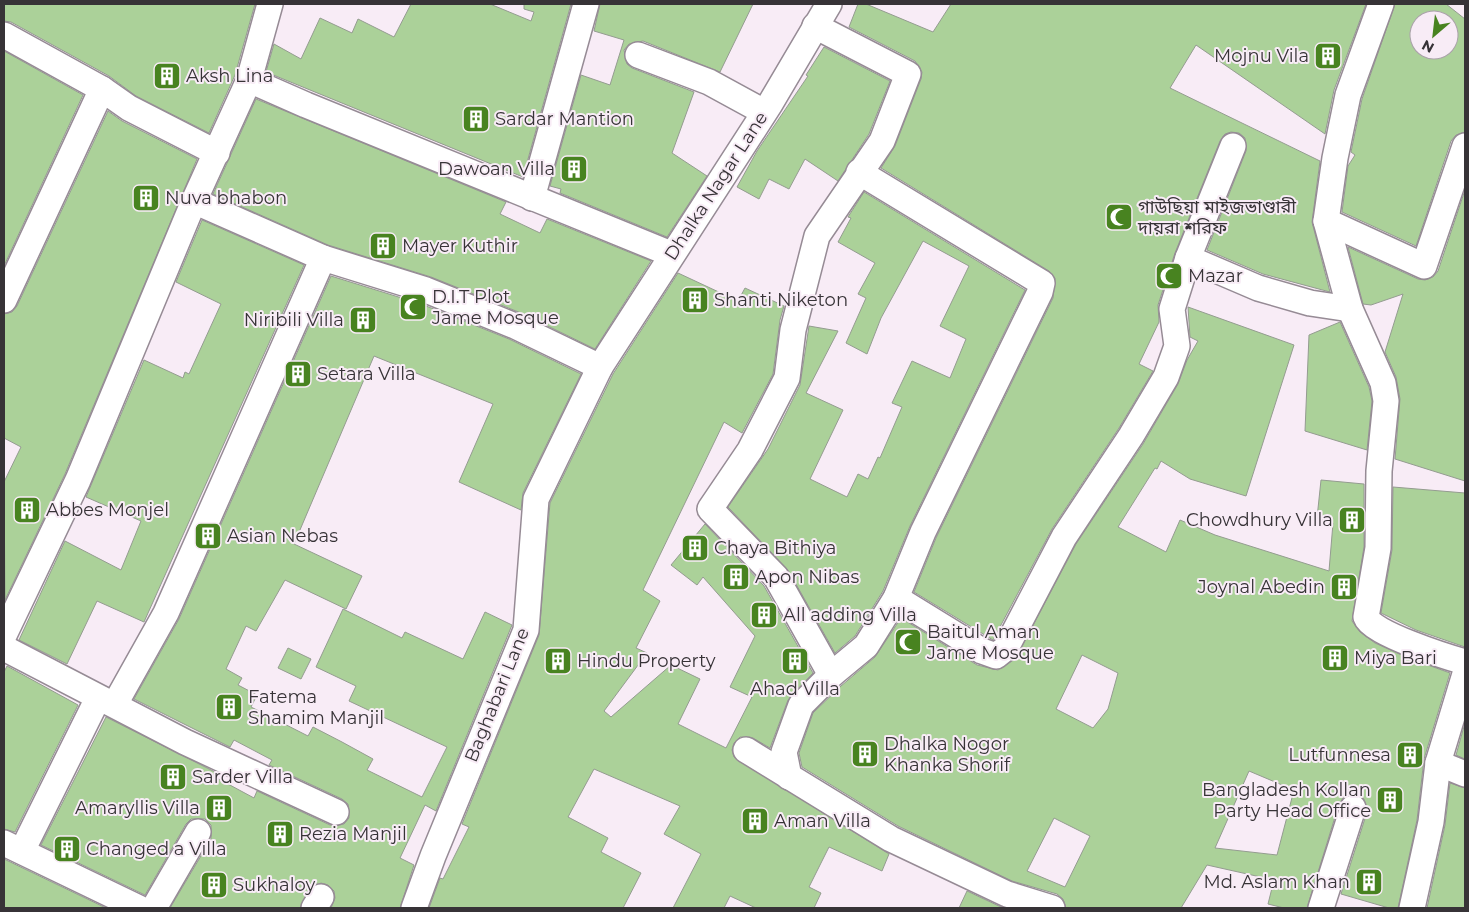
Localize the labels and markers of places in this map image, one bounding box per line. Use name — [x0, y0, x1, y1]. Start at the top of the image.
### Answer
building icon: Mojnu Vila — [1313, 41, 1343, 71]
place label: Mojnu Vila — [1214, 45, 1309, 67]
building icon: Aksh Lina — [152, 61, 182, 91]
place label: Aksh Lina — [186, 65, 273, 87]
building icon: Sardar Mantion — [461, 104, 491, 134]
place label: Sardar Mantion — [495, 108, 634, 130]
building icon: Dawoan Villa — [559, 154, 589, 184]
place label: Dawoan Villa — [438, 158, 555, 180]
building icon: Nuva bhabon — [131, 183, 161, 213]
place label: Nuva bhabon — [165, 187, 287, 209]
place label: গাউছিয়া মাইজভাণ্ডারী দায়রা শরিফ — [1137, 196, 1296, 239]
mosque icon: গাউছিয়া মাইজভাণ্ডারী দায়রা শরিফ — [1104, 202, 1134, 232]
building icon: Mayer Kuthir — [368, 231, 398, 261]
place label: Mayer Kuthir — [402, 235, 518, 257]
mosque icon: Mazar — [1154, 261, 1184, 291]
place label: Mazar — [1188, 265, 1243, 287]
building icon: Shanti Niketon — [680, 285, 710, 315]
place label: D.I.T Plot Jame Mosque — [431, 286, 559, 329]
place label: Shanti Niketon — [714, 289, 848, 311]
mosque icon: D.I.T Plot Jame Mosque — [398, 292, 428, 322]
building icon: Niribili Villa — [348, 305, 378, 335]
place label: Niribili Villa — [244, 309, 344, 331]
building icon: Setara Villa — [283, 359, 313, 389]
place label: Setara Villa — [317, 363, 416, 385]
building icon: Abbes Monjel — [12, 495, 42, 525]
place label: Abbes Monjel — [46, 499, 169, 521]
building icon: Chowdhury Villa — [1337, 505, 1367, 535]
place label: Chowdhury Villa — [1186, 509, 1333, 531]
building icon: Asian Nebas — [193, 521, 223, 551]
place label: Asian Nebas — [227, 525, 338, 547]
building icon: Chaya Bithiya — [680, 533, 710, 563]
place label: Chaya Bithiya — [714, 537, 836, 559]
building icon: Apon Nibas — [721, 562, 751, 592]
place label: Apon Nibas — [755, 566, 860, 588]
building icon: Joynal Abedin — [1329, 572, 1359, 602]
place label: Joynal Abedin — [1197, 576, 1325, 598]
building icon: All adding Villa — [749, 600, 779, 630]
place label: All adding Villa — [783, 604, 917, 626]
place label: Baitul Aman Jame Mosque — [926, 621, 1054, 664]
mosque icon: Baitul Aman Jame Mosque — [893, 627, 923, 657]
building icon: Miya Bari — [1320, 643, 1350, 673]
building icon: Hindu Property — [543, 646, 573, 676]
building icon: Ahad Villa — [780, 646, 810, 676]
place label: Miya Bari — [1354, 647, 1437, 669]
place label: Hindu Property — [577, 650, 716, 672]
place label: Ahad Villa — [750, 678, 840, 700]
place label: Fatema Shamim Manjil — [248, 686, 384, 729]
building icon: Fatema Shamim Manjil — [214, 692, 244, 722]
place label: Dhalka Nogor Khanka Shorif — [884, 733, 1011, 776]
building icon: Dhalka Nogor Khanka Shorif — [850, 739, 880, 769]
building icon: Lutfunnesa — [1395, 740, 1425, 770]
place label: Lutfunnesa — [1288, 744, 1391, 766]
building icon: Sarder Villa — [158, 762, 188, 792]
place label: Sarder Villa — [192, 766, 293, 788]
place label: Bangladesh Kollan Party Head Office — [1202, 779, 1371, 822]
building icon: Bangladesh Kollan Party Head Office — [1375, 785, 1405, 815]
building icon: Amaryllis Villa — [204, 793, 234, 823]
place label: Amaryllis Villa — [75, 797, 200, 819]
building icon: Aman Villa — [740, 806, 770, 836]
place label: Aman Villa — [774, 810, 871, 832]
building icon: Rezia Manjil — [265, 819, 295, 849]
place label: Rezia Manjil — [299, 823, 407, 845]
building icon: Changed a Villa — [52, 834, 82, 864]
place label: Changed a Villa — [86, 838, 227, 860]
building icon: Md. Aslam Khan — [1354, 867, 1384, 897]
building icon: Sukhaloy — [199, 870, 229, 900]
place label: Md. Aslam Khan — [1203, 871, 1350, 893]
place label: Sukhaloy — [233, 874, 316, 896]

